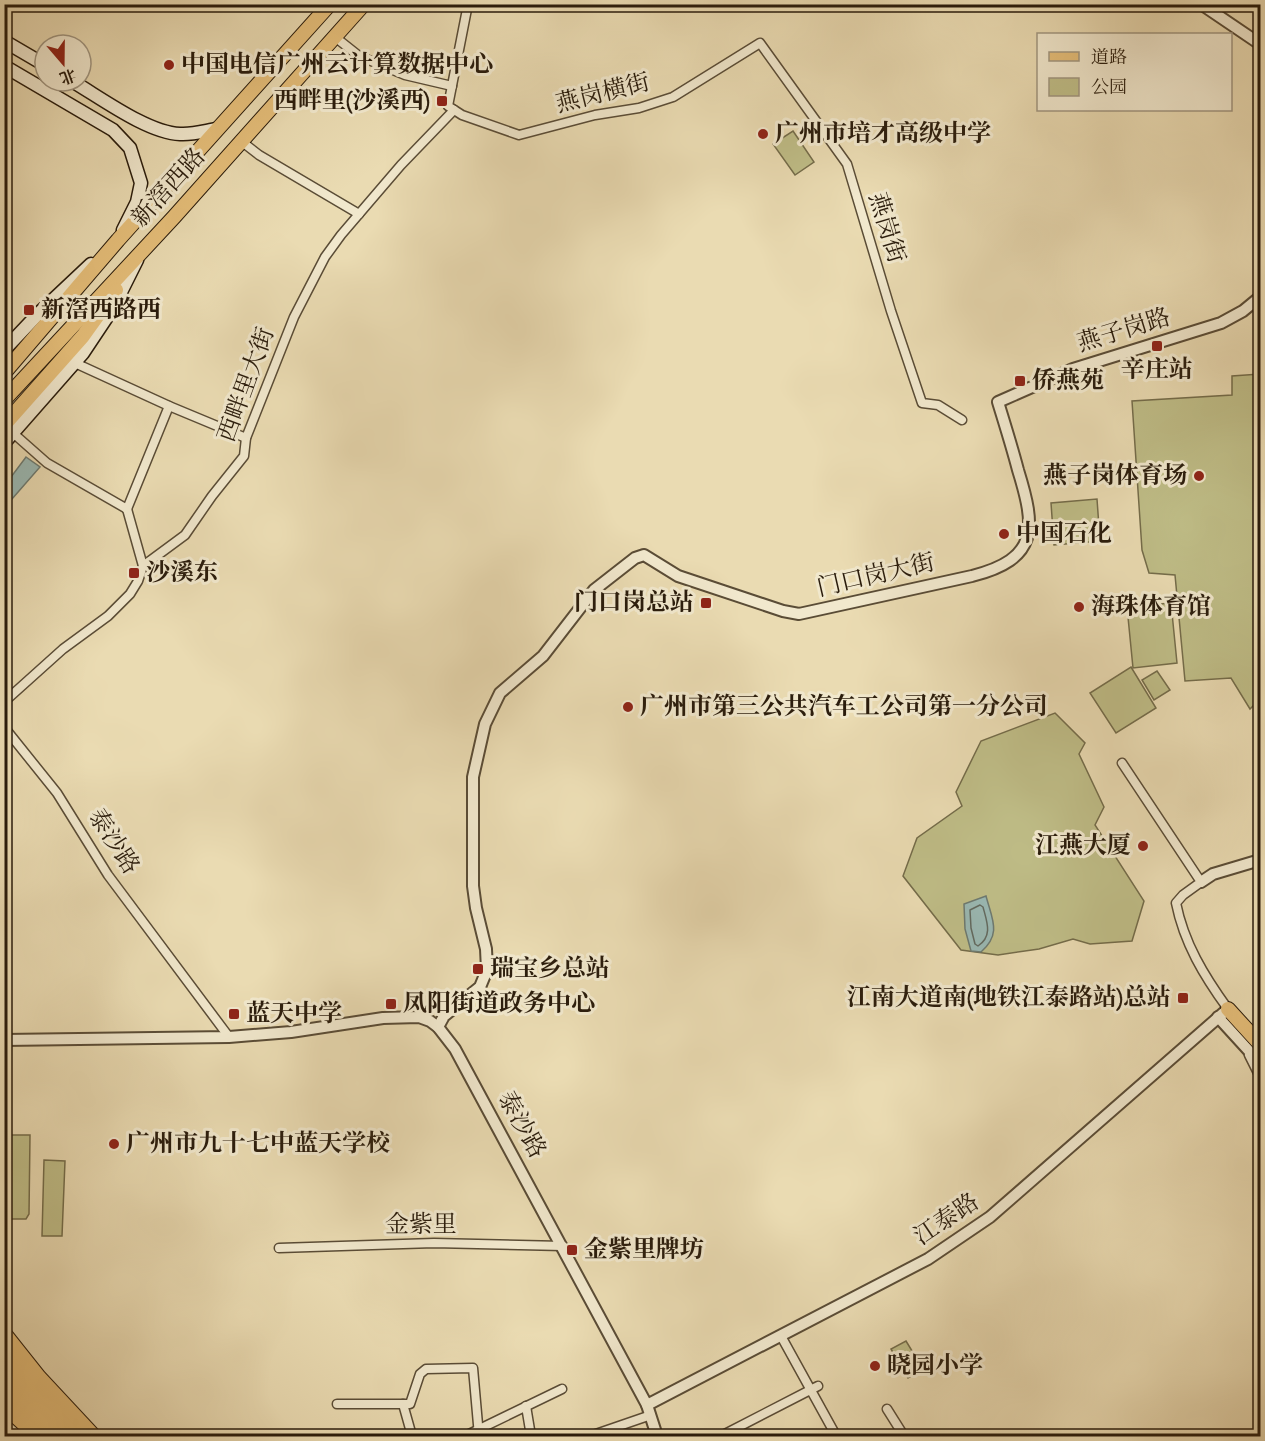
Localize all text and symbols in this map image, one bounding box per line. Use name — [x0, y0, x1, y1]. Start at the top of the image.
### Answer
north arrow — [33, 33, 93, 93]
legend — [1037, 33, 1232, 111]
text: 道路 — [1091, 47, 1127, 70]
place label: 中国电信广州云计算数据中心 — [181, 50, 493, 81]
marker: 中国电信广州云计算数据中心 — [162, 58, 176, 72]
text: 北 — [57, 63, 78, 87]
street label: 燕岗横街 — [553, 67, 653, 121]
text: 公园 — [1091, 77, 1127, 100]
place label: 西畔里(沙溪西) — [274, 86, 430, 117]
marker: 西畔里(沙溪西) — [435, 94, 449, 108]
place label: 广州市培才高级中学 — [775, 119, 991, 150]
marker: 广州市培才高级中学 — [756, 127, 770, 141]
street label: 新滘西路 — [125, 142, 213, 234]
street label: 燕岗街 — [861, 189, 911, 267]
place label: 新滘西路西 — [41, 295, 161, 326]
street label: 燕子岗路 — [1074, 302, 1174, 360]
marker: 新滘西路西 — [22, 303, 36, 317]
street label: 西畔里大街 — [212, 323, 282, 447]
marker: 辛庄站 — [1150, 339, 1164, 353]
place label: 辛庄站 — [1121, 355, 1193, 386]
place label: 侨燕苑 — [1032, 366, 1104, 397]
marker: 侨燕苑 — [1013, 374, 1027, 388]
place label: 燕子岗体育场 — [1043, 461, 1187, 492]
marker: 燕子岗体育场 — [1192, 469, 1206, 483]
place label: 中国石化 — [1016, 519, 1112, 550]
marker: 中国石化 — [997, 527, 1011, 541]
street label: 门口岗大街 — [814, 547, 938, 605]
place label: 沙溪东 — [146, 558, 218, 589]
marker: 沙溪东 — [127, 566, 141, 580]
place label: 门口岗总站 — [574, 588, 694, 619]
place label: 海珠体育馆 — [1091, 592, 1211, 623]
marker: 门口岗总站 — [699, 596, 713, 610]
marker: 海珠体育馆 — [1072, 600, 1086, 614]
place label: 广州市第三公共汽车工公司第一分公司 — [640, 692, 1048, 723]
marker: 广州市第三公共汽车工公司第一分公司 — [621, 700, 635, 714]
street label: 泰沙路 — [80, 803, 146, 881]
place label: 江燕大厦 — [1035, 831, 1131, 862]
marker: 江燕大厦 — [1136, 839, 1150, 853]
place label: 瑞宝乡总站 — [490, 954, 610, 985]
marker: 瑞宝乡总站 — [471, 962, 485, 976]
place label: 江南大道南(地铁江泰路站)总站 — [847, 983, 1171, 1014]
place label: 凤阳街道政务中心 — [403, 989, 595, 1020]
marker: 江南大道南(地铁江泰路站)总站 — [1176, 991, 1190, 1005]
marker: 凤阳街道政务中心 — [384, 997, 398, 1011]
place label: 蓝天中学 — [246, 999, 342, 1030]
marker: 蓝天中学 — [227, 1007, 241, 1021]
street label: 泰沙路 — [490, 1086, 552, 1164]
place label: 广州市九十七中蓝天学校 — [126, 1129, 390, 1160]
marker: 广州市九十七中蓝天学校 — [107, 1137, 121, 1151]
street label: 江泰路 — [908, 1187, 986, 1253]
street label: 金紫里 — [385, 1210, 457, 1241]
place label: 金紫里牌坊 — [584, 1235, 704, 1266]
marker: 金紫里牌坊 — [565, 1243, 579, 1257]
place label: 晓园小学 — [887, 1351, 983, 1382]
marker: 晓园小学 — [868, 1359, 882, 1373]

